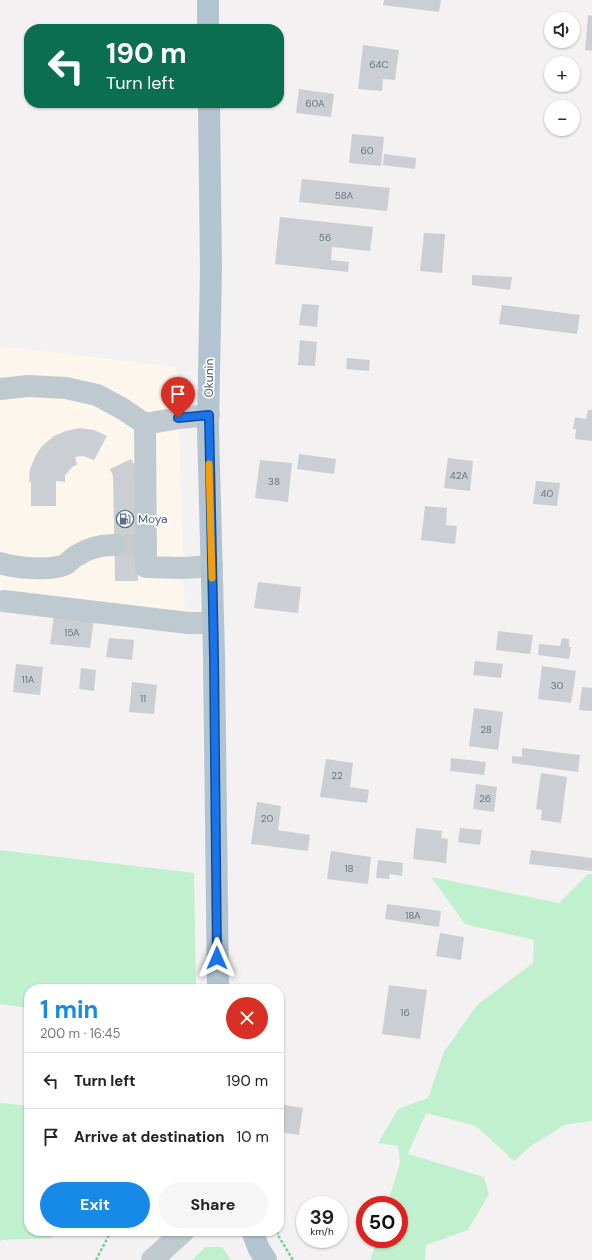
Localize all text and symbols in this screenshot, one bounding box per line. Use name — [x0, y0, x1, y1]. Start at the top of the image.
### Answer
map controls — [544, 12, 580, 136]
button: sound — [544, 12, 580, 48]
text: 190 m — [106, 35, 187, 72]
icon: left — [40, 40, 92, 92]
button: + — [544, 56, 580, 92]
house number: 64C — [369, 58, 389, 71]
text: Turn left — [106, 71, 175, 95]
house number: 60A — [305, 97, 325, 110]
button: − — [544, 100, 580, 136]
house number: 60 — [360, 144, 374, 157]
house number: 58A — [335, 189, 354, 202]
house number: 56 — [319, 231, 331, 244]
street label: Okunin — [201, 358, 217, 398]
pin — [161, 377, 195, 418]
icon: arrive — [167, 383, 189, 405]
house number: 42A — [450, 469, 469, 482]
house number: 38 — [268, 475, 280, 488]
house number: 40 — [541, 487, 554, 500]
fuel station icon: Moya — [115, 509, 135, 529]
place label: Moya — [138, 511, 168, 527]
house number: 15A — [64, 626, 80, 639]
house number: 11A — [22, 673, 35, 686]
house number: 30 — [551, 679, 564, 692]
house number: 11 — [140, 692, 146, 705]
house number: 28 — [480, 723, 492, 736]
house number: 22 — [331, 769, 343, 782]
house number: 26 — [479, 792, 491, 805]
house number: 20 — [261, 812, 273, 825]
house number: 18 — [344, 862, 354, 875]
house number: 18A — [405, 909, 421, 922]
position arrow — [196, 937, 238, 979]
text: 1 min — [40, 994, 98, 1025]
button: close — [226, 997, 268, 1039]
house number: 16 — [400, 1006, 410, 1019]
text: 200 m · 16:45 — [40, 1025, 120, 1042]
icon: left — [40, 1070, 62, 1092]
text: Turn left — [74, 1071, 135, 1091]
text: 190 m — [226, 1071, 268, 1091]
icon: arrive — [40, 1126, 62, 1148]
text: Arrive at destination — [74, 1127, 225, 1147]
text: 10 m — [237, 1127, 269, 1147]
button: Exit — [40, 1182, 150, 1228]
button: Share — [158, 1182, 268, 1228]
speed limit sign: 50 — [356, 1196, 408, 1248]
text: 39 — [310, 1204, 334, 1230]
text: km/h — [310, 1225, 334, 1238]

